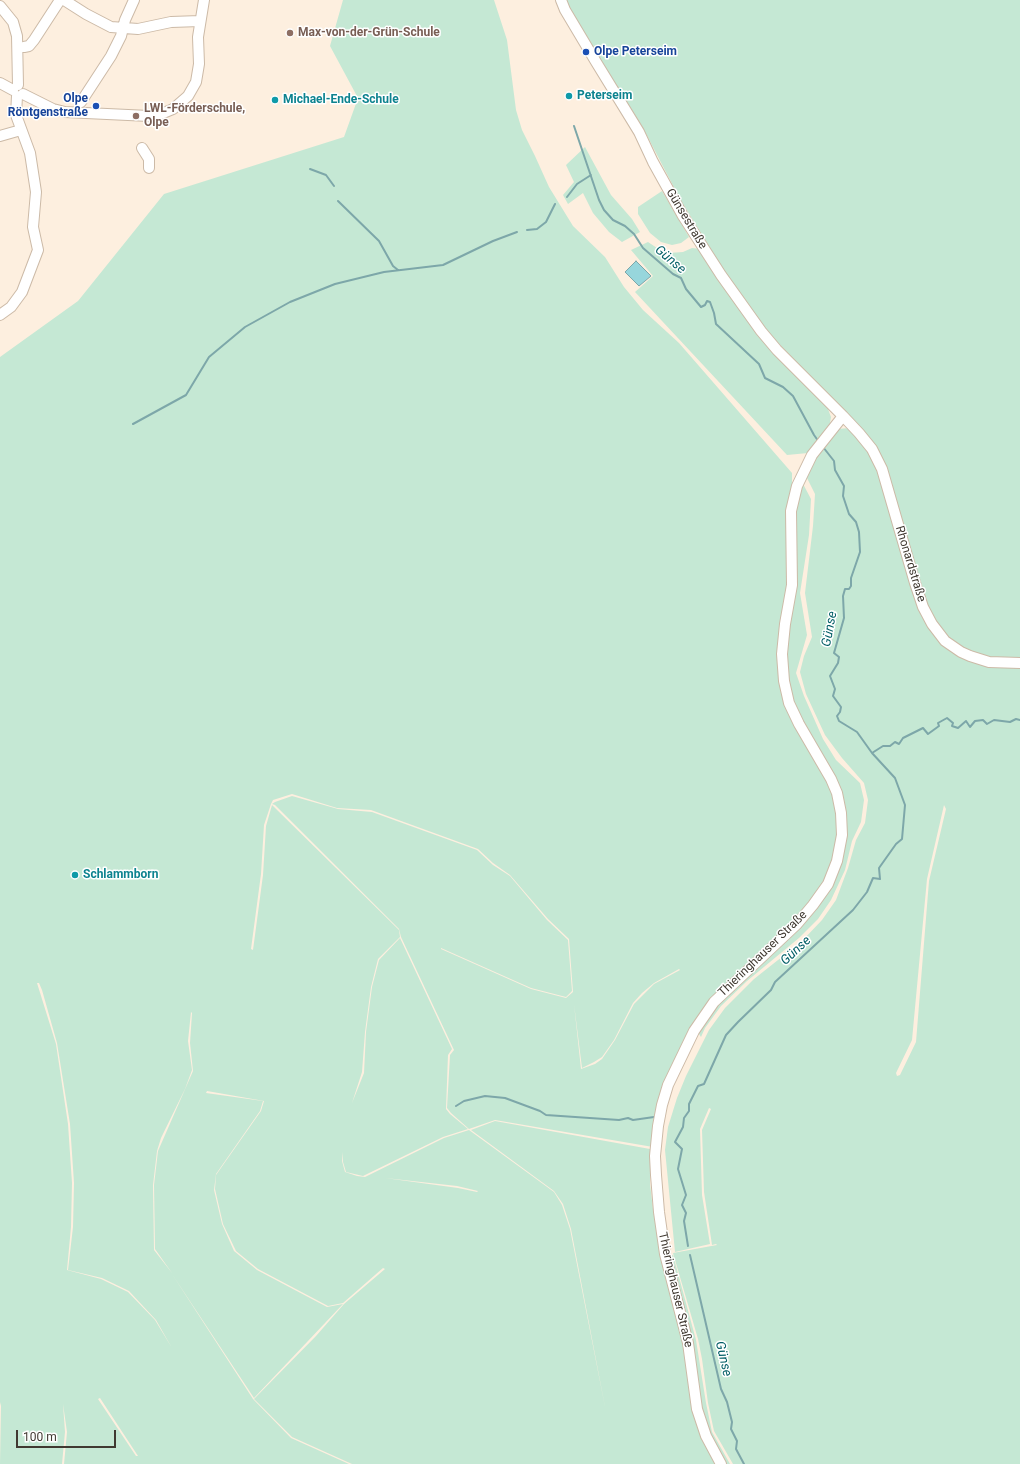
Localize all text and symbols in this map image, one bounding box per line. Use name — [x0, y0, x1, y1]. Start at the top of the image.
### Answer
place label: Max-von-der-Grün-Schule — [298, 26, 440, 40]
marker: Max-von-der-Grün-Schule — [285, 28, 295, 38]
place label: Olpe Peterseim — [594, 45, 677, 59]
marker: Olpe Peterseim — [581, 47, 591, 57]
place label: Peterseim — [577, 89, 632, 103]
marker: Peterseim — [564, 91, 574, 101]
place label: Olpe Röntgenstraße — [8, 92, 88, 120]
place label: Michael-Ende-Schule — [283, 93, 399, 107]
marker: Michael-Ende-Schule — [270, 95, 280, 105]
marker: Olpe Röntgenstraße — [91, 101, 101, 111]
place label: LWL-Förderschule, Olpe — [144, 102, 245, 130]
marker: LWL-Förderschule, Olpe — [131, 111, 141, 121]
street label: Günsestraße — [662, 186, 710, 252]
water label: Günse — [651, 243, 689, 277]
street label: Rhonardstraße — [892, 524, 928, 604]
water label: Günse — [819, 610, 841, 648]
place label: Schlammborn — [83, 868, 158, 882]
marker: Schlammborn — [70, 870, 80, 880]
street label: Thieringhauser Straße — [716, 908, 810, 1000]
water label: Günse — [778, 933, 814, 969]
street label: Thieringhauser Straße — [655, 1231, 695, 1349]
water label: Günse — [711, 1340, 735, 1378]
scale bar — [18, 1422, 118, 1448]
text: 100 m — [23, 1430, 57, 1444]

